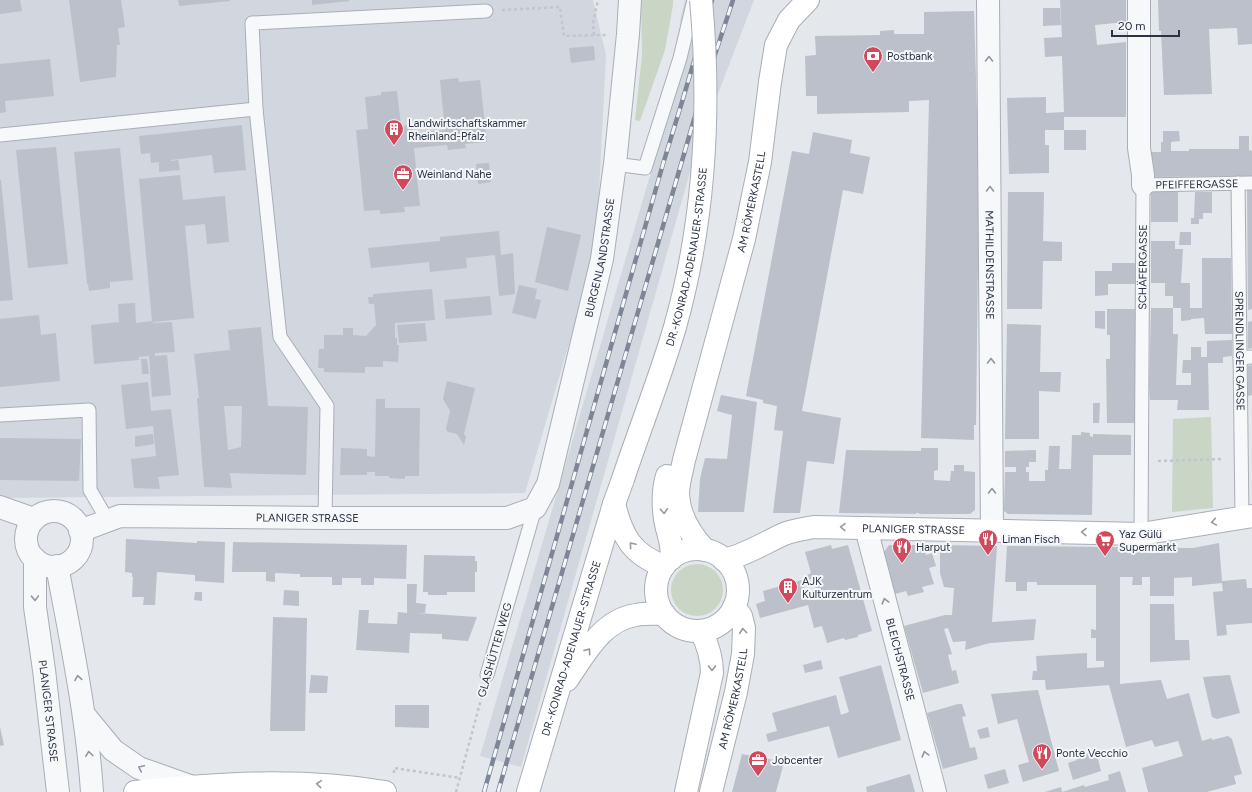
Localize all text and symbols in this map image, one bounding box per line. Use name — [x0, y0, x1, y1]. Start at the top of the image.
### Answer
scale bar — [1112, 12, 1179, 38]
text: 20 m — [1118, 19, 1146, 33]
bank icon: Postbank — [862, 45, 884, 73]
place label: Postbank — [887, 50, 933, 63]
one-way arrow — [985, 56, 993, 62]
place label: Landwirtschaftskammer Rheinland-Pfalz — [408, 117, 527, 143]
building icon: Landwirtschaftskammer Rheinland-Pfalz — [383, 118, 405, 146]
street label: AM RÖMERKASTELL — [734, 150, 768, 254]
office icon: Weinland Nahe — [392, 163, 414, 191]
street label: DR.-KONRAD-ADENAUER-STRASSE — [663, 167, 709, 348]
place label: Weinland Nahe — [417, 168, 491, 181]
street label: PFEIFFERGASSE — [1155, 177, 1239, 191]
one-way arrow — [986, 186, 994, 192]
street label: BURGENLANDSTRASSE — [582, 197, 617, 319]
street label: MATHILDENSTRASSE — [983, 210, 997, 320]
street label: SCHÄFERGASSE — [1136, 224, 1149, 310]
street label: SPRENDLINGER GASSE — [1233, 291, 1247, 411]
one-way arrow — [987, 358, 995, 364]
one-way arrow — [988, 488, 996, 494]
one-way arrow — [660, 508, 669, 514]
street label: PLANIGER STRASSE — [256, 511, 359, 525]
one-way arrow — [1211, 517, 1217, 526]
street label: PLANIGER STRASSE — [862, 522, 965, 537]
one-way arrow — [840, 523, 846, 532]
restaurant icon: Liman Fisch — [977, 528, 999, 556]
one-way arrow — [1081, 528, 1087, 536]
place label: Yaz Gülü Supermarkt — [1119, 528, 1176, 554]
supermarket icon: Yaz Gülü Supermarkt — [1094, 529, 1116, 557]
place label: Liman Fisch — [1002, 533, 1060, 546]
restaurant icon: Harput — [891, 536, 913, 564]
place label: Harput — [916, 541, 950, 554]
one-way arrow — [630, 543, 637, 550]
street label: DR.-KONRAD-ADENAUER-STRASSE — [539, 559, 603, 737]
place label: AJK Kulturzentrum — [802, 575, 872, 601]
building icon: AJK Kulturzentrum — [777, 576, 799, 604]
one-way arrow — [31, 595, 39, 601]
one-way arrow — [881, 598, 890, 605]
street label: GLASHÜTTER WEG — [474, 601, 515, 699]
street label: BLEICHSTRASSE — [883, 617, 917, 703]
one-way arrow — [739, 628, 748, 634]
street label: AM RÖMERKASTELL — [716, 648, 750, 750]
one-way arrow — [583, 649, 590, 656]
street label: PLANIGER STRASSE — [36, 659, 61, 763]
one-way arrow — [708, 665, 716, 671]
one-way arrow — [74, 675, 82, 681]
restaurant icon: Ponte Vecchio — [1031, 742, 1053, 770]
place label: Ponte Vecchio — [1056, 747, 1128, 760]
office icon: Jobcenter — [747, 749, 769, 777]
one-way arrow — [85, 751, 94, 757]
one-way arrow — [921, 751, 930, 758]
place label: Jobcenter — [772, 754, 823, 767]
one-way arrow — [137, 765, 145, 773]
one-way arrow — [316, 780, 322, 789]

